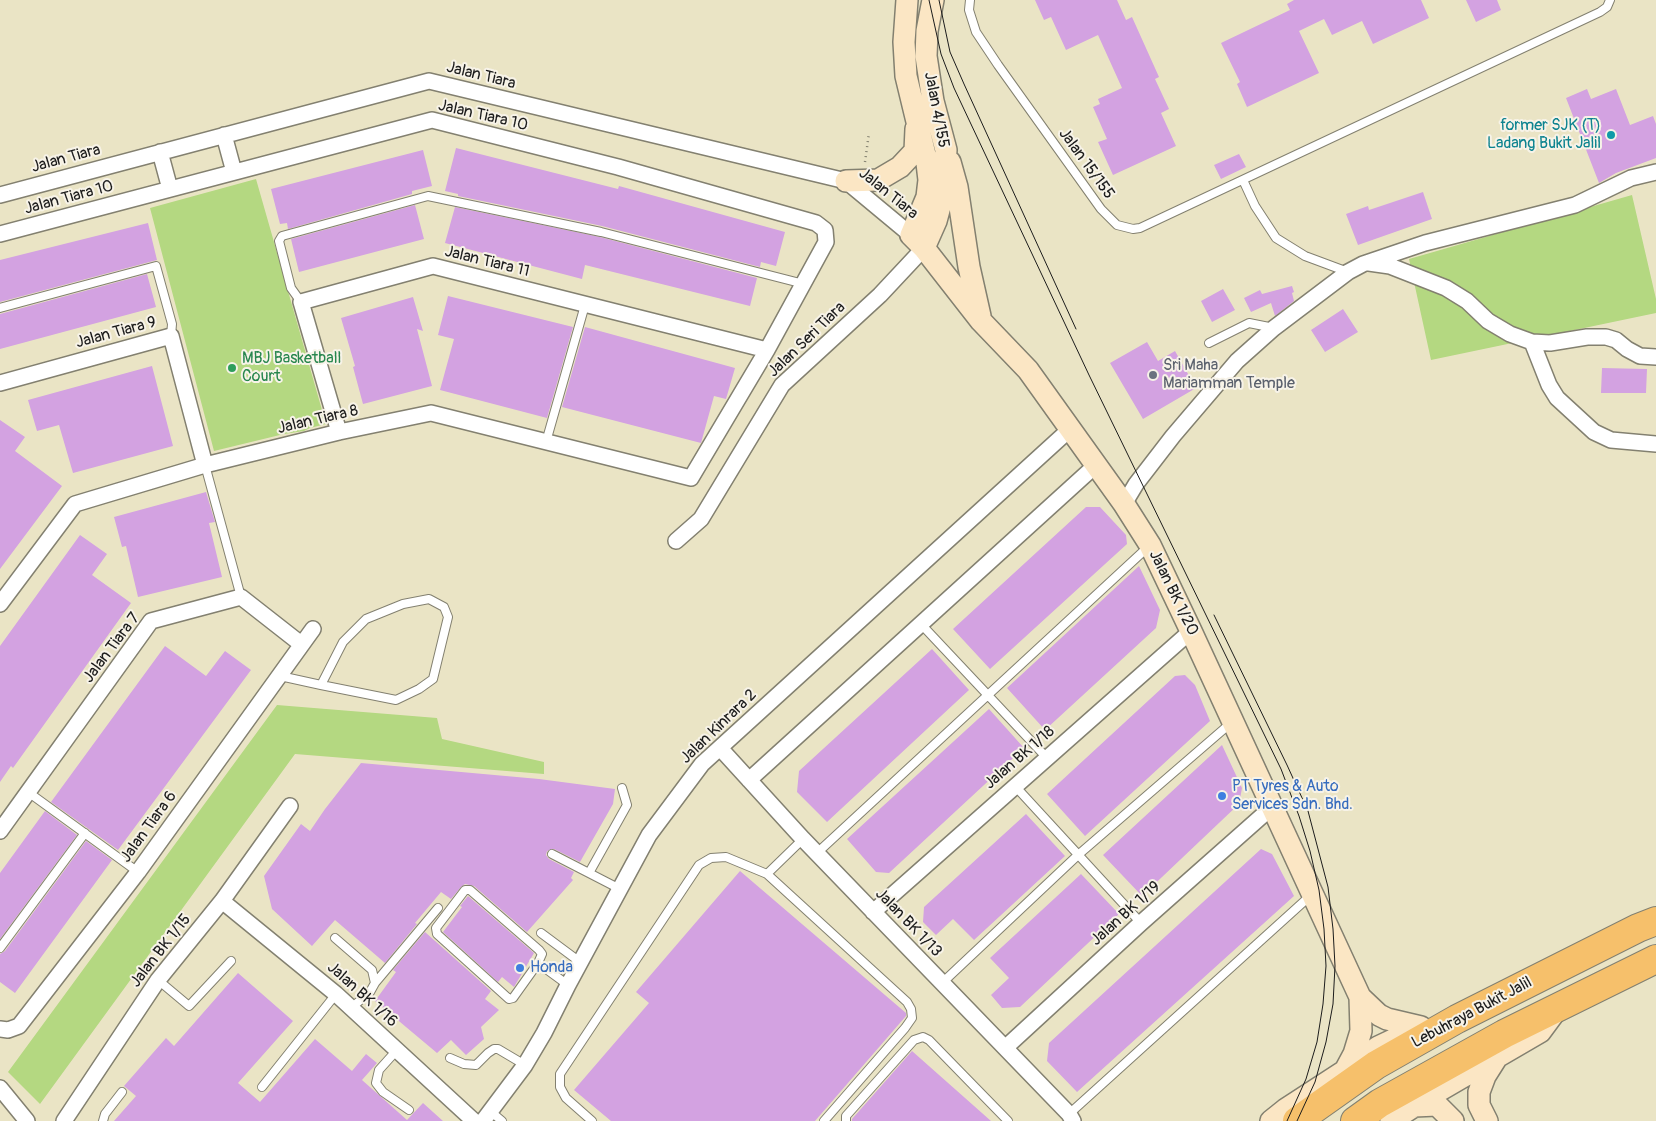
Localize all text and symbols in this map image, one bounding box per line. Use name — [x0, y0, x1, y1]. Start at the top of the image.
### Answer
street label: Jalan Tiara — [444, 58, 518, 94]
street label: Jalan 4/155 — [919, 70, 953, 150]
street label: Jalan Tiara 10 — [436, 96, 530, 136]
place label: former SJK (T) Ladang Bukit Jalil — [1487, 116, 1601, 154]
street label: Jalan 15/155 — [1054, 125, 1118, 203]
marker: former SJK (T) Ladang Bukit Jalil — [1605, 129, 1617, 141]
street label: Jalan Tiara — [29, 141, 103, 177]
street label: Jalan Tiara — [854, 164, 922, 224]
street label: Jalan Tiara 10 — [22, 177, 116, 219]
street label: Jalan Tiara 11 — [443, 242, 531, 282]
street label: Jalan Seri Tiara — [764, 298, 850, 382]
street label: Jalan Tiara 9 — [74, 313, 158, 353]
place label: MBJ Basketball Court — [242, 349, 341, 387]
place label: Sri Maha Mariamman Temple — [1163, 356, 1295, 394]
marker: MBJ Basketball Court — [226, 362, 238, 374]
marker: Sri Maha Mariamman Temple — [1147, 369, 1159, 381]
street label: Jalan Tiara 8 — [276, 401, 360, 439]
street label: Jalan BK 1/20 — [1144, 547, 1202, 639]
street label: Jalan Tiara 7 — [79, 609, 145, 687]
street label: Jalan Kinrara 2 — [677, 686, 761, 768]
street label: Jalan BK 1/18 — [981, 722, 1059, 794]
place label: PT Tyres & Auto Services Sdn. Bhd. — [1232, 777, 1353, 815]
street label: Jalan Tiara 6 — [117, 788, 181, 866]
marker: PT Tyres & Auto Services Sdn. Bhd. — [1216, 790, 1228, 802]
street label: Jalan BK 1/19 — [1087, 878, 1165, 950]
street label: Jalan BK 1/13 — [871, 885, 945, 961]
street label: Jalan BK 1/15 — [126, 911, 196, 991]
street label: Jalan BK 1/16 — [323, 958, 401, 1032]
place label: Honda — [530, 958, 573, 978]
marker: Honda — [514, 962, 526, 974]
street label: Lebuhraya Bukit Jalil — [1409, 973, 1535, 1053]

